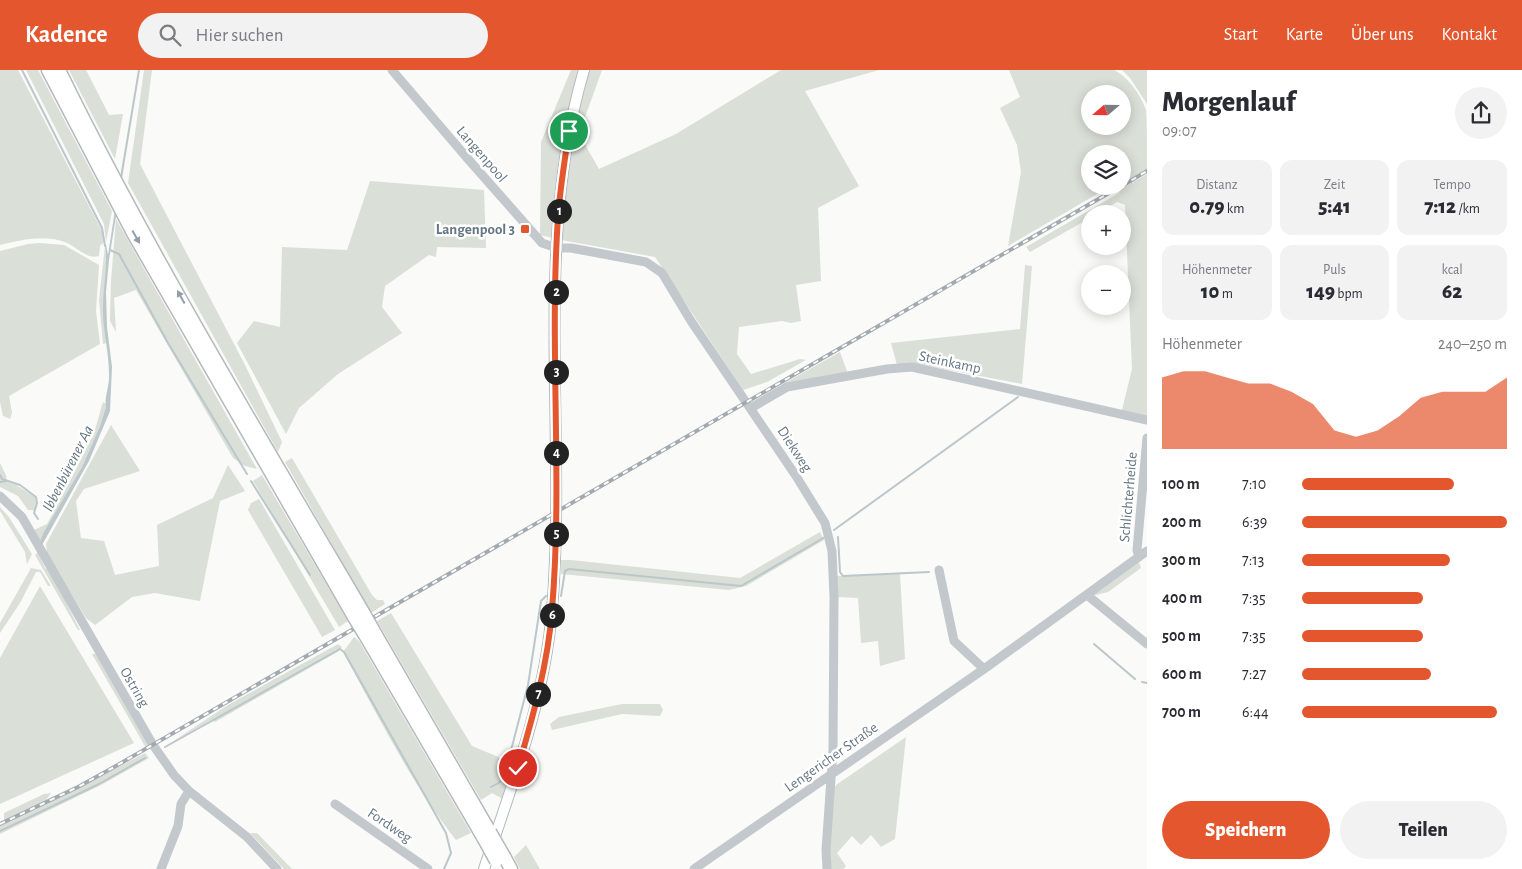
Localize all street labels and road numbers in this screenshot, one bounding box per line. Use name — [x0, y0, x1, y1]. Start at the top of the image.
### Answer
street label: Langenpool — [453, 123, 510, 185]
street label: Steinkamp — [918, 349, 982, 376]
street label: Diekweg — [774, 424, 815, 475]
street label: Schlichterheide — [1117, 451, 1140, 543]
street label: Ostring — [117, 665, 152, 710]
street label: Lengericher Straße — [782, 720, 881, 795]
street label: Fordweg — [365, 805, 415, 846]

